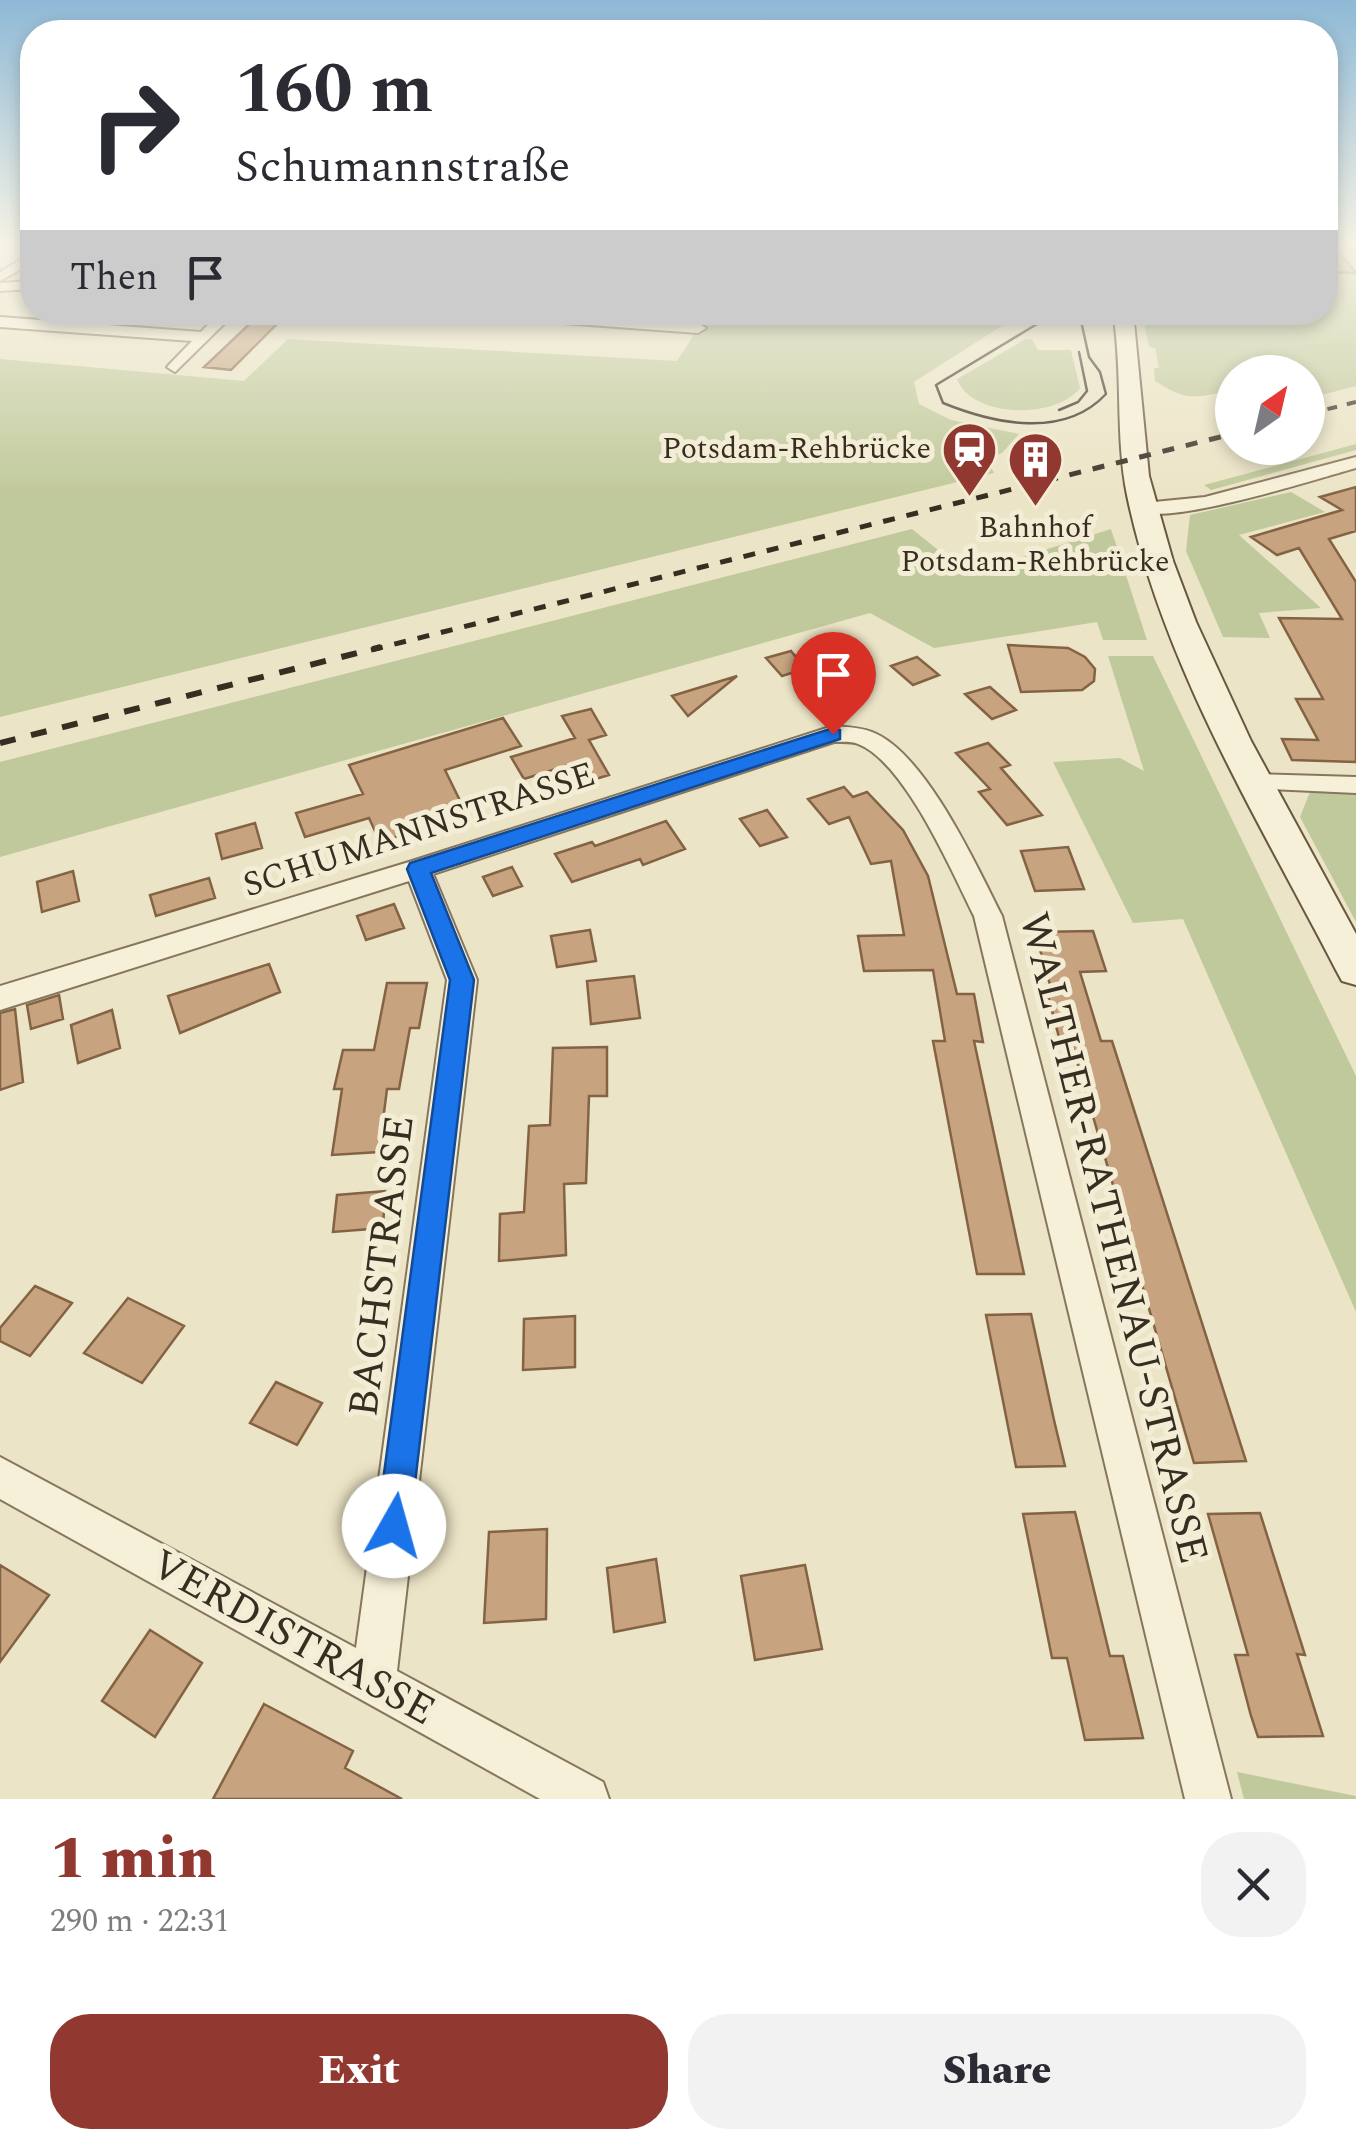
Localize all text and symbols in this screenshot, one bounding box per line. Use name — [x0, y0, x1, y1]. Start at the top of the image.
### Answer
text: 160 m — [235, 37, 433, 143]
icon: right — [70, 60, 200, 190]
text: Schumannstraße — [235, 133, 570, 202]
text: Then — [70, 249, 158, 307]
icon: arrive — [178, 250, 233, 305]
north arrow — [1215, 355, 1325, 465]
map controls — [1215, 355, 1325, 465]
station icon: Potsdam-Rehbrücke — [940, 419, 1000, 498]
place label: Potsdam-Rehbrücke — [662, 426, 931, 472]
building icon: Bahnhof Potsdam-Rehbrücke — [1005, 430, 1065, 509]
place label: Bahnhof Potsdam-Rehbrücke — [901, 505, 1169, 585]
pin — [791, 632, 876, 735]
icon: arrive — [806, 647, 861, 702]
street label: SCHUMANNSTRASSE — [236, 748, 602, 912]
street label: WALTHER-RATHENAU-STRASSE — [1002, 906, 1224, 1570]
street label: BACHSTRASSE — [332, 1112, 432, 1420]
position arrow — [342, 1474, 446, 1578]
street label: VERDISTRASSE — [139, 1534, 447, 1742]
text: 1 min — [50, 1813, 216, 1905]
button: close — [1201, 1832, 1306, 1937]
text: 290 m · 22:31 — [50, 1897, 230, 1946]
button: Exit — [50, 2014, 668, 2129]
button: Share — [688, 2014, 1306, 2129]

